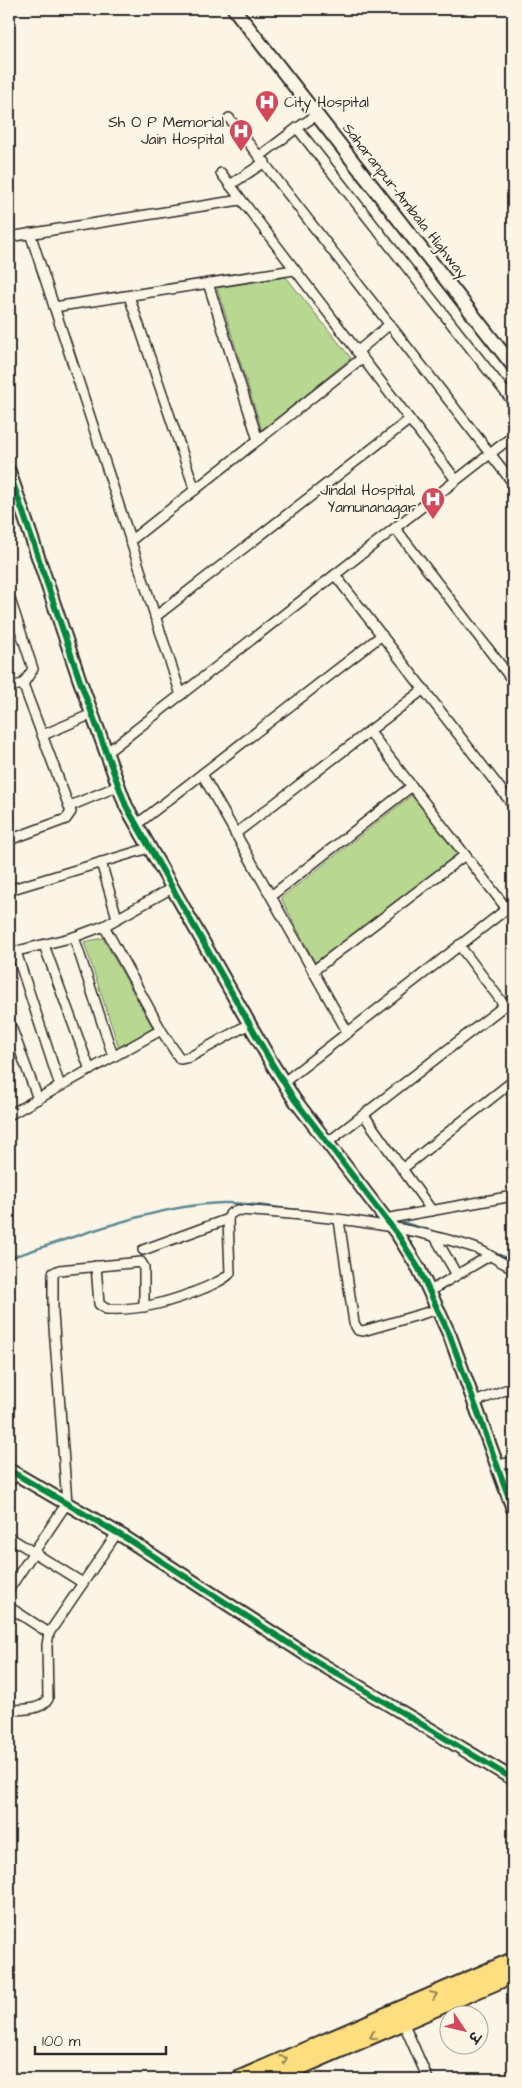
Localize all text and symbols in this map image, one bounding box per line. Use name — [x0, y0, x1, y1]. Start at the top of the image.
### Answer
hospital icon: City Hospital — [254, 89, 280, 123]
place label: City Hospital — [284, 92, 369, 114]
place label: Sh O P Memorial Jain Hospital — [108, 112, 224, 150]
hospital icon: Sh O P Memorial Jain Hospital — [228, 118, 254, 152]
street label: Saharanpur-Ambala Highway — [337, 119, 473, 284]
place label: Jindal Hospital, Yamunanagar — [320, 480, 416, 519]
hospital icon: Jindal Hospital, Yamunanagar — [420, 486, 446, 520]
one-way arrow — [429, 1991, 437, 2001]
north arrow — [440, 2006, 490, 2056]
scale bar — [35, 2023, 166, 2055]
text: उ — [462, 2026, 486, 2048]
one-way arrow — [369, 2030, 377, 2040]
text: 100 m — [42, 2031, 81, 2052]
one-way arrow — [279, 2055, 288, 2066]

